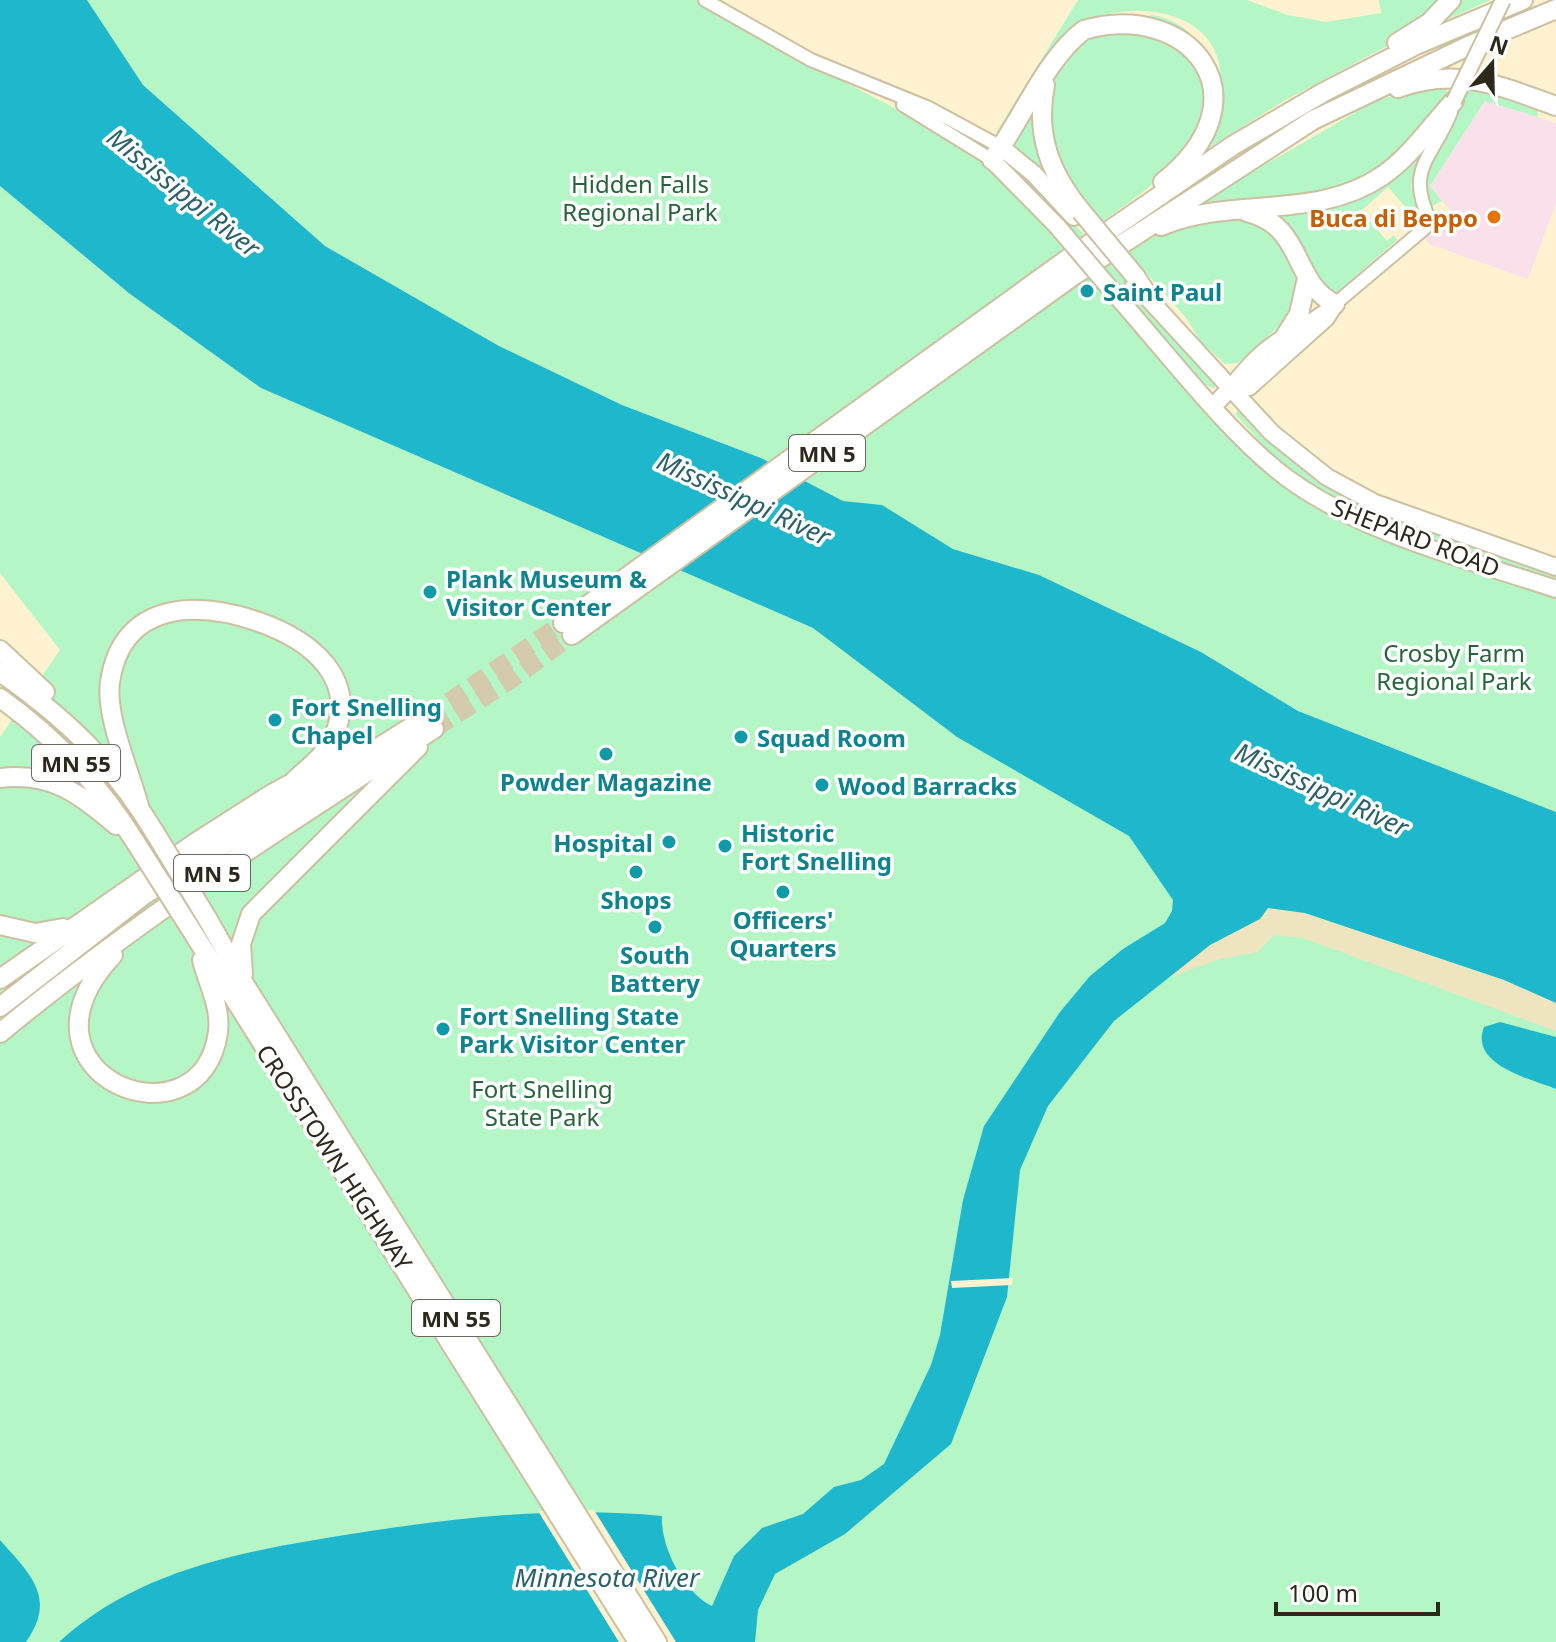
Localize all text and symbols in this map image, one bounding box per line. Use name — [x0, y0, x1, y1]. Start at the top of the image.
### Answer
north arrow — [1452, 24, 1532, 104]
text: N — [1486, 27, 1513, 61]
water label: Mississippi River — [100, 119, 269, 266]
park label: Hidden Falls Regional Park — [562, 167, 718, 228]
place label: Buca di Beppo — [1309, 201, 1478, 234]
marker: Buca di Beppo — [1485, 208, 1503, 226]
place label: Saint Paul — [1103, 275, 1222, 308]
marker: Saint Paul — [1078, 282, 1096, 300]
road number: MN 5 — [789, 435, 865, 471]
water label: Mississippi River — [651, 442, 838, 555]
street label: SHEPARD ROAD — [1327, 490, 1505, 584]
place label: Plank Museum & Visitor Center — [446, 562, 647, 623]
marker: Plank Museum & Visitor Center — [421, 583, 439, 601]
park label: Crosby Farm Regional Park — [1376, 636, 1532, 697]
place label: Fort Snelling Chapel — [291, 690, 442, 751]
marker: Fort Snelling Chapel — [266, 711, 284, 729]
place label: Squad Room — [757, 721, 906, 754]
marker: Squad Room — [732, 728, 750, 746]
water label: Mississippi River — [1229, 733, 1416, 846]
road number: MN 55 — [32, 745, 120, 781]
marker: Powder Magazine — [597, 745, 615, 763]
place label: Powder Magazine — [500, 765, 712, 798]
place label: Wood Barracks — [838, 769, 1017, 802]
marker: Wood Barracks — [813, 776, 831, 794]
place label: Historic Fort Snelling — [741, 816, 892, 877]
place label: Hospital — [553, 826, 653, 859]
marker: Hospital — [660, 833, 678, 851]
marker: Historic Fort Snelling — [716, 837, 734, 855]
road number: MN 5 — [174, 855, 250, 891]
marker: Shops — [627, 863, 645, 881]
place label: Shops — [600, 883, 672, 916]
marker: Officers' Quarters — [774, 883, 792, 901]
place label: Officers' Quarters — [729, 903, 837, 964]
marker: South Battery — [646, 918, 664, 936]
place label: South Battery — [610, 938, 700, 999]
place label: Fort Snelling State Park Visitor Center — [459, 999, 686, 1060]
marker: Fort Snelling State Park Visitor Center — [434, 1020, 452, 1038]
street label: CROSSTOWN HIGHWAY — [249, 1038, 421, 1277]
park label: Fort Snelling State Park — [471, 1072, 613, 1133]
road number: MN 55 — [412, 1300, 500, 1336]
water label: Minnesota River — [515, 1559, 701, 1595]
scale bar — [1276, 1566, 1438, 1616]
text: 100 m — [1288, 1576, 1358, 1609]

